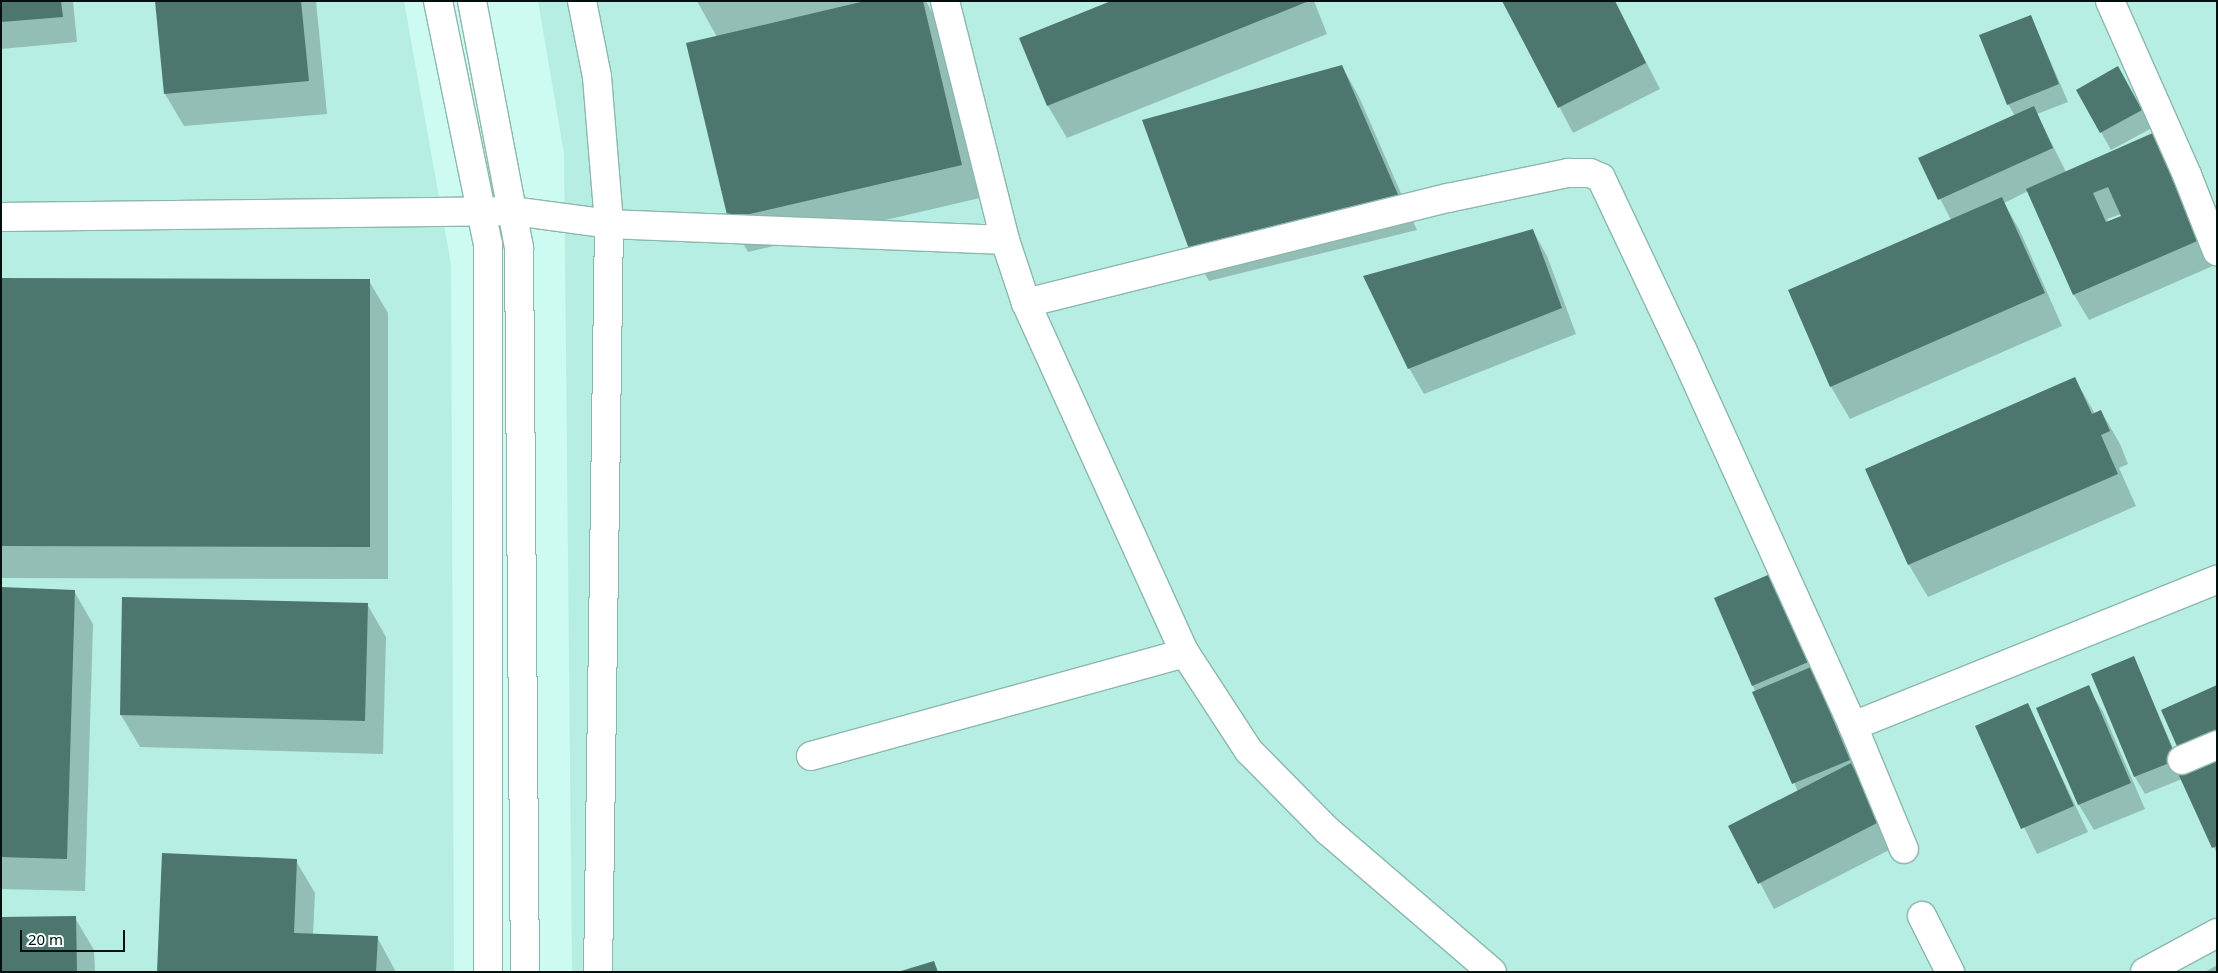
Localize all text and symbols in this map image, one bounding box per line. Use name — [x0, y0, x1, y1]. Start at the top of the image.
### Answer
scale bar — [22, 920, 128, 952]
text: 20 m — [28, 929, 63, 949]

